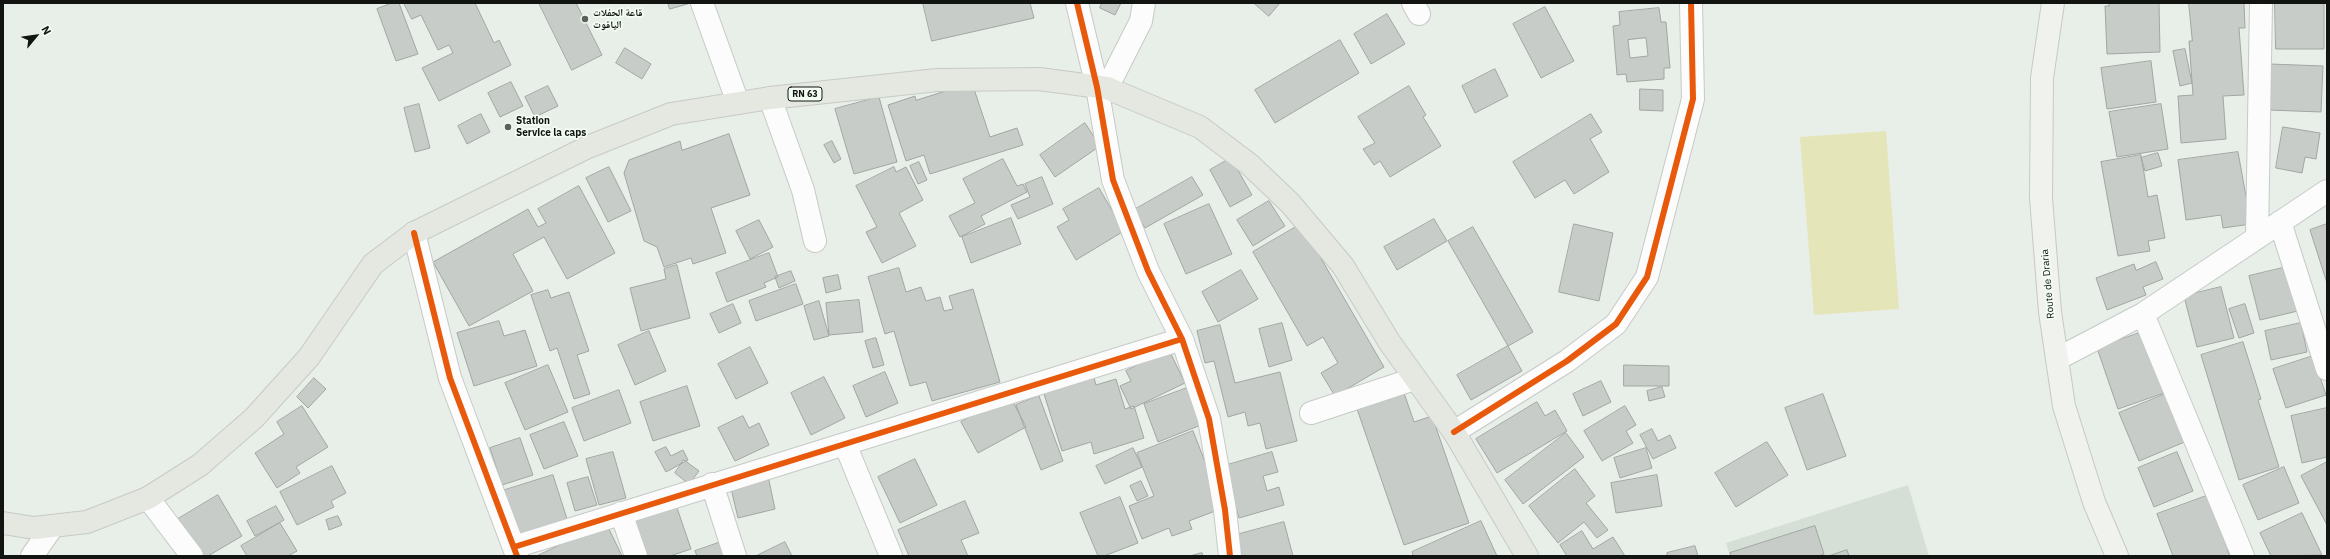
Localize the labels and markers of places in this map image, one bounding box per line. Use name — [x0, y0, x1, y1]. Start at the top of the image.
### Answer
place label: قاعة الحفلات الياقوت — [593, 7, 642, 30]
marker: قاعة الحفلات الياقوت — [580, 14, 590, 24]
place label: Station Service la caps — [516, 115, 586, 138]
marker: Station Service la caps — [503, 122, 513, 132]

